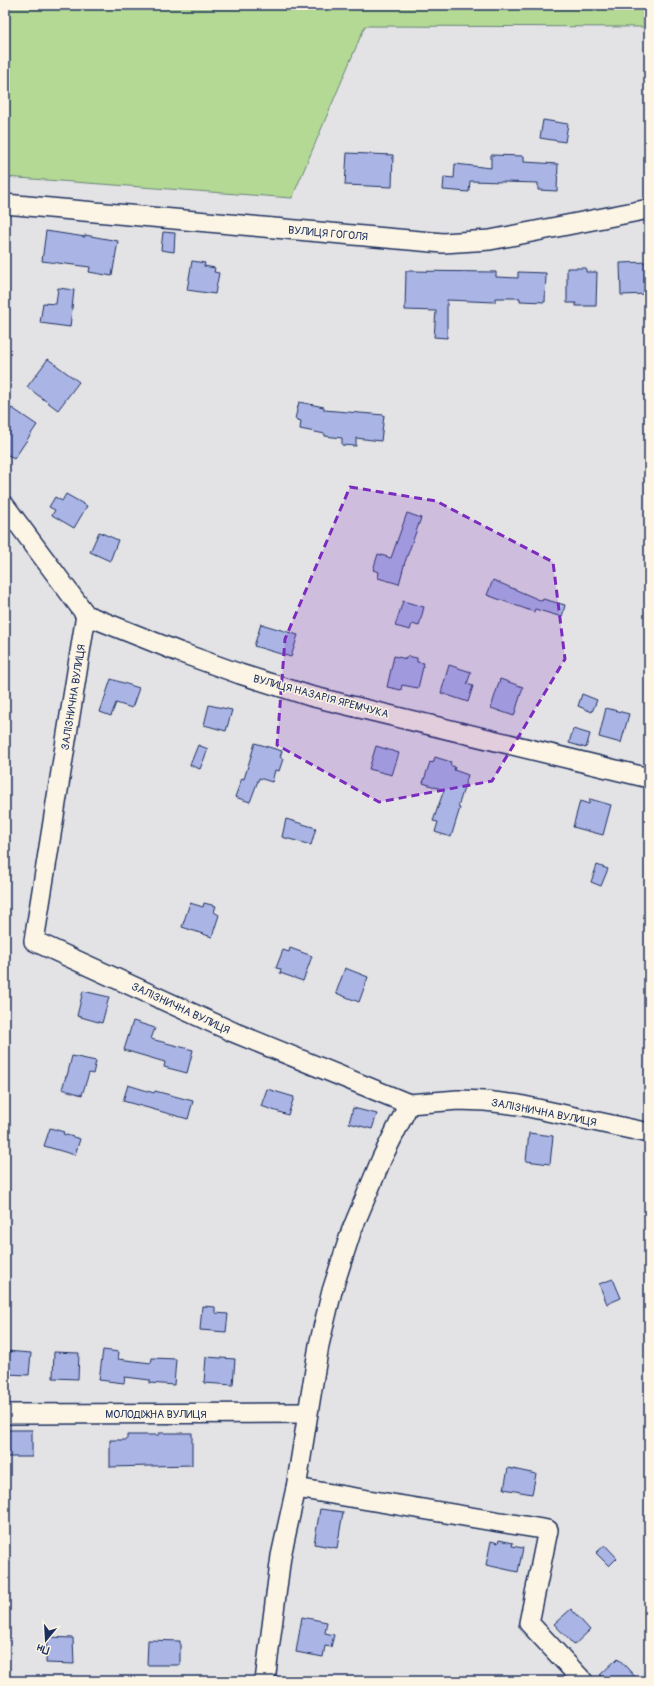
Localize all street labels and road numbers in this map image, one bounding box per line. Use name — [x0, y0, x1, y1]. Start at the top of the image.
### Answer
street label: ВУЛИЦЯ ГОГОЛЯ — [288, 224, 368, 243]
street label: ЗАЛІЗНИЧНА ВУЛИЦЯ — [59, 643, 88, 751]
street label: ВУЛИЦЯ НАЗАРІЯ ЯРЕМЧУКА — [252, 672, 390, 721]
street label: ЗАЛІЗНИЧНА ВУЛИЦЯ — [130, 980, 232, 1037]
street label: ЗАЛІЗНИЧНА ВУЛИЦЯ — [490, 1096, 598, 1129]
street label: МОЛОДІЖНА ВУЛИЦЯ — [105, 1408, 207, 1421]

